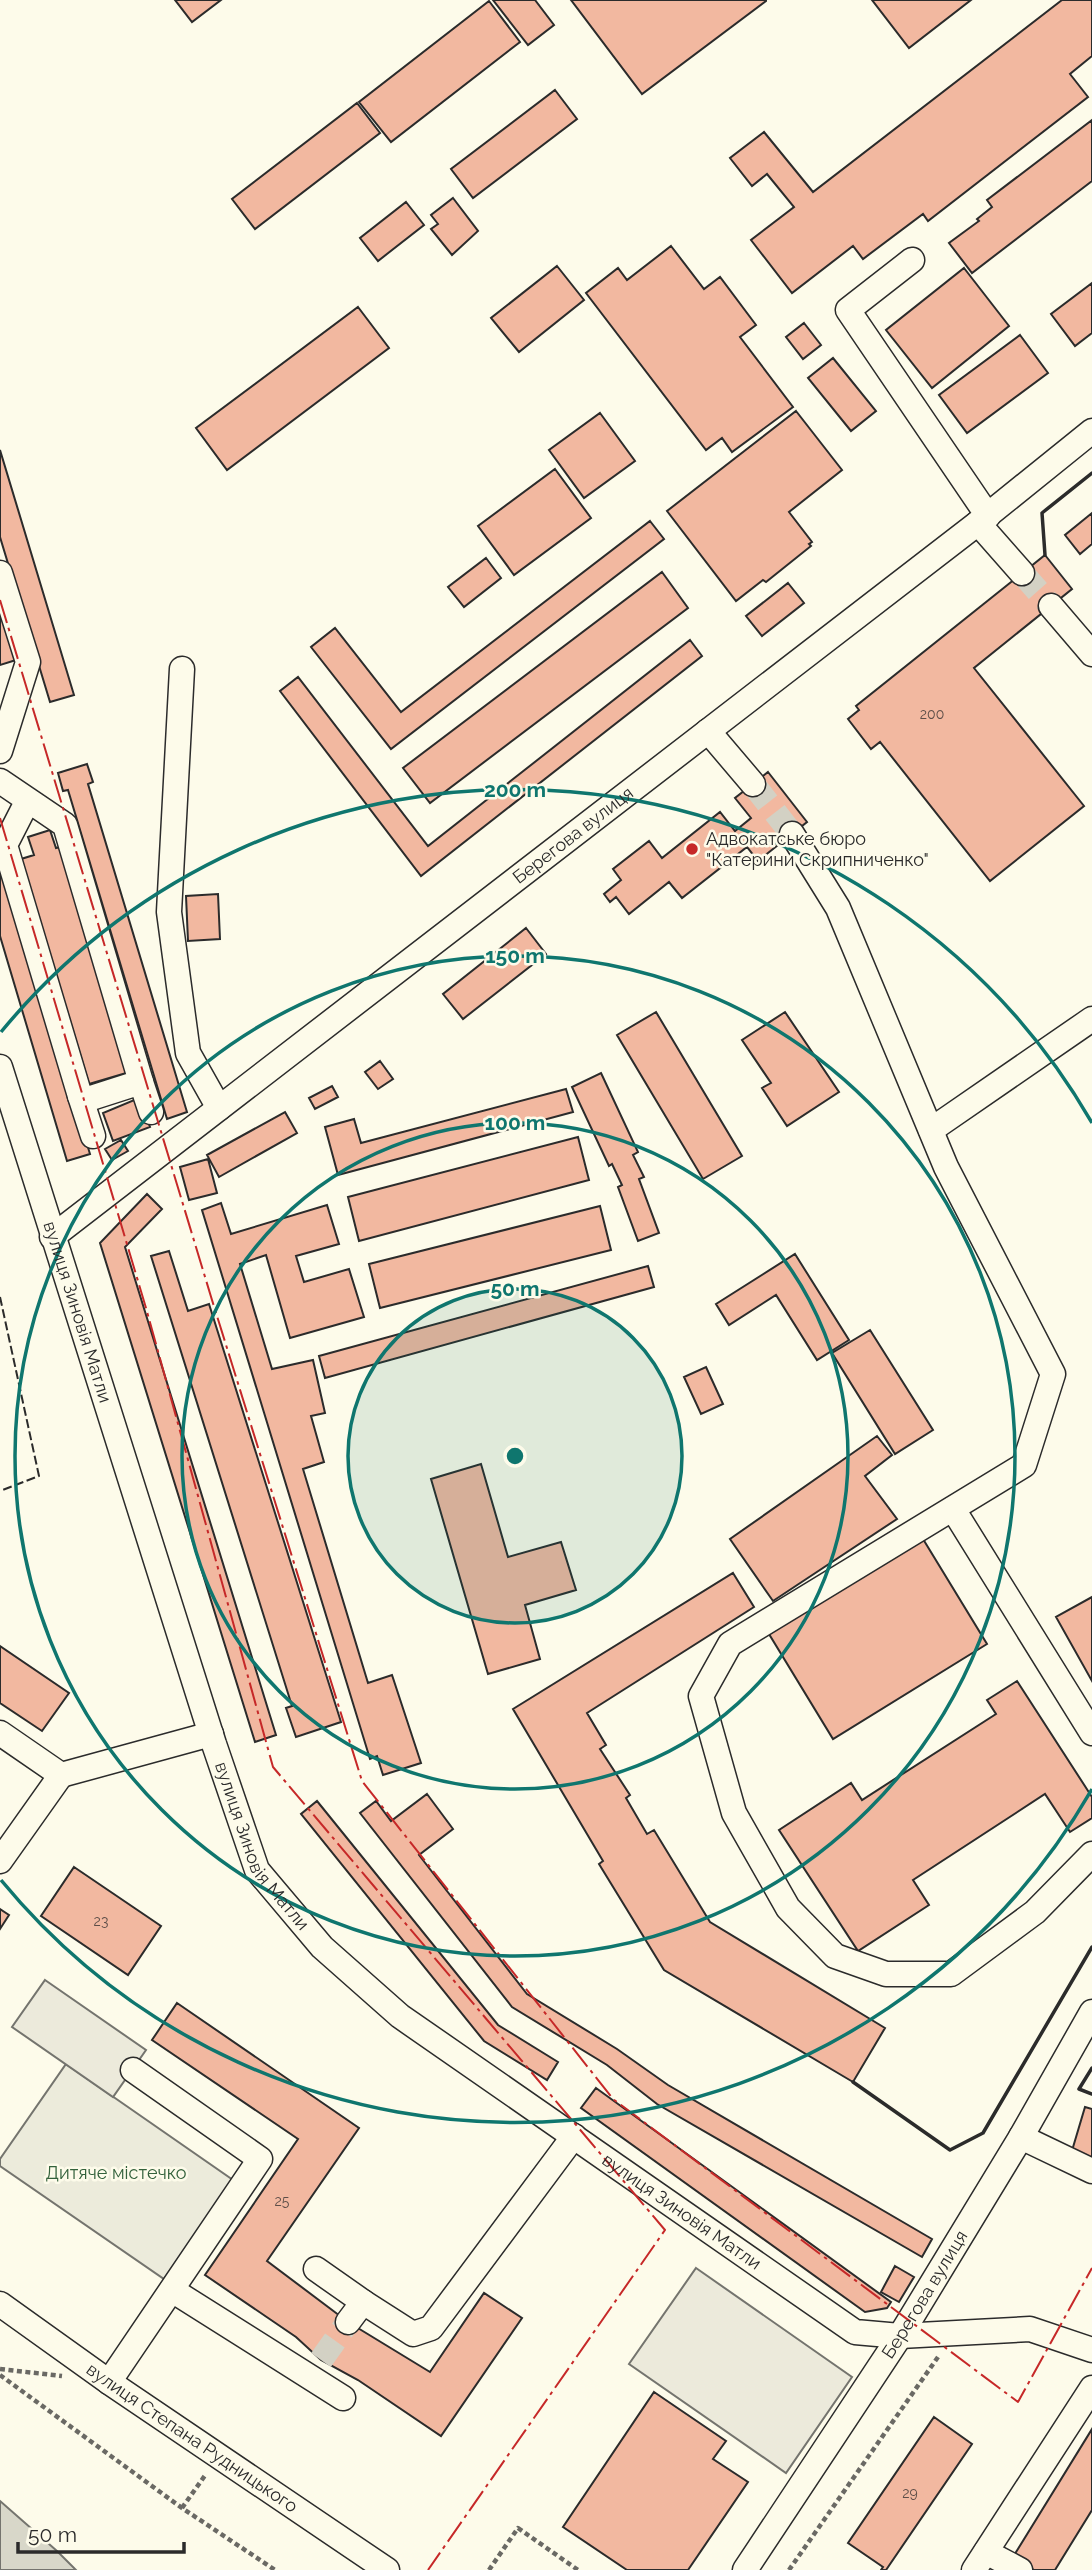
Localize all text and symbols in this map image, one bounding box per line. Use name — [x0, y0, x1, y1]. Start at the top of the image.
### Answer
house number: 200 — [920, 706, 944, 722]
text: 200 m — [484, 777, 546, 802]
street label: Берегова вулиця — [508, 782, 637, 888]
place label: Адвокатське бюро "Катерини Скрипниченко" — [706, 828, 929, 870]
marker: Адвокатське бюро "Катерини Скрипниченко" — [684, 841, 700, 857]
text: 150 m — [485, 943, 545, 968]
text: 100 m — [485, 1110, 545, 1135]
street label: вулиця Зиновія Матли — [39, 1219, 116, 1405]
text: 50 m — [490, 1276, 540, 1301]
centre of rings — [503, 1444, 527, 1468]
street label: вулиця Зиновія Матли — [211, 1759, 314, 1934]
house number: 23 — [94, 1913, 108, 1929]
street label: вулиця Зиновія Матли — [598, 2149, 766, 2274]
park label: Дитяче містечко — [46, 2162, 187, 2183]
house number: 25 — [275, 2193, 290, 2209]
street label: Берегова вулиця — [877, 2227, 972, 2362]
street label: вулиця Степана Рудницького — [83, 2358, 302, 2517]
house number: 29 — [902, 2485, 918, 2501]
scale bar — [18, 2510, 184, 2554]
text: 50 m — [28, 2522, 77, 2547]

